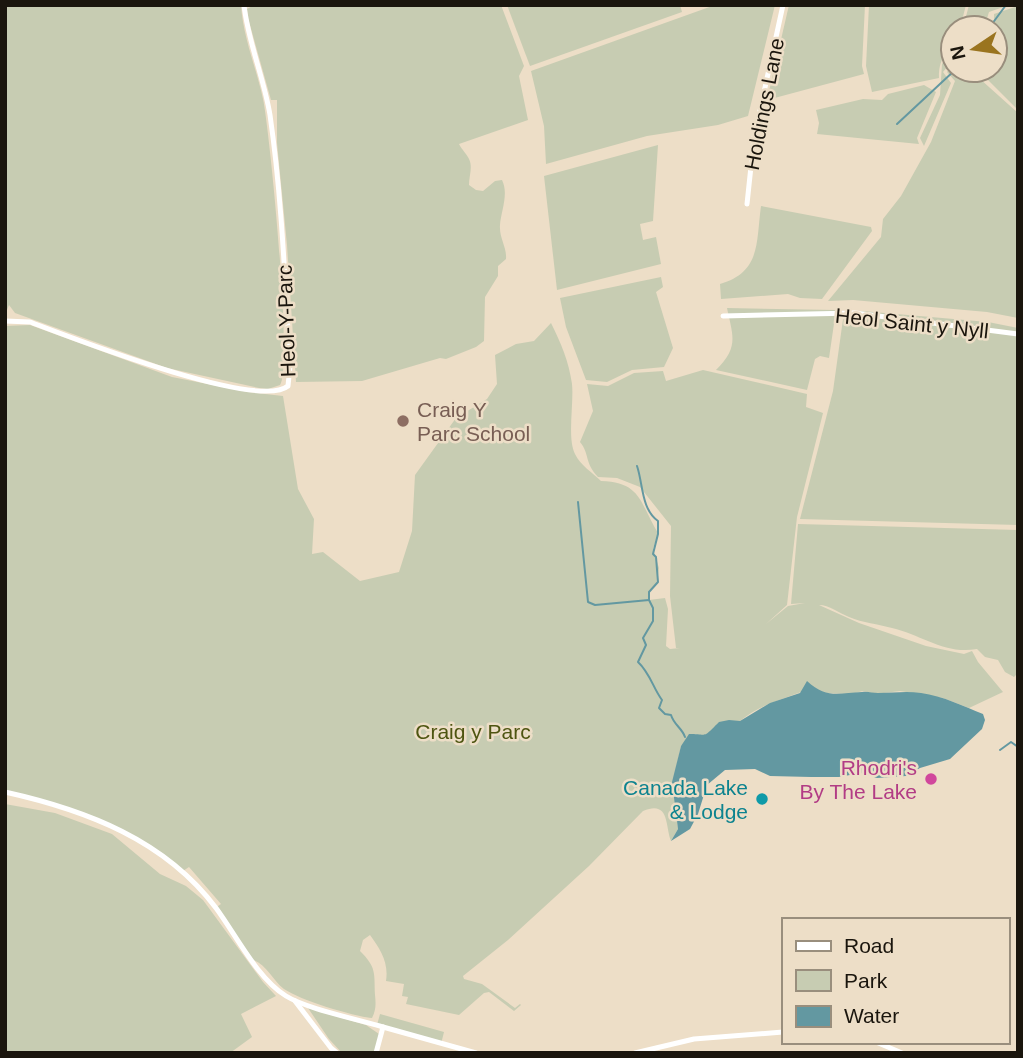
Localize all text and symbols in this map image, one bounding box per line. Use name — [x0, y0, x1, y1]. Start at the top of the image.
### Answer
north arrow — [939, 14, 1009, 84]
street label: Holdings Lane — [740, 36, 788, 172]
text: N — [946, 44, 970, 62]
street label: Heol-Y-Parc — [273, 264, 299, 378]
street label: Heol Saint y Nyll — [834, 304, 990, 342]
place label: Craig Y Parc School — [417, 398, 530, 445]
marker: Craig Y Parc School — [395, 413, 411, 429]
park label: Craig y Parc — [415, 720, 531, 743]
place label: Rhodri's By The Lake — [799, 756, 917, 803]
marker: Rhodri's By The Lake — [923, 771, 939, 787]
place label: Canada Lake & Lodge — [623, 776, 748, 823]
marker: Canada Lake & Lodge — [754, 791, 770, 807]
legend — [782, 918, 1009, 1044]
text: Road — [844, 934, 894, 957]
text: Park — [844, 969, 888, 992]
text: Water — [844, 1004, 899, 1027]

